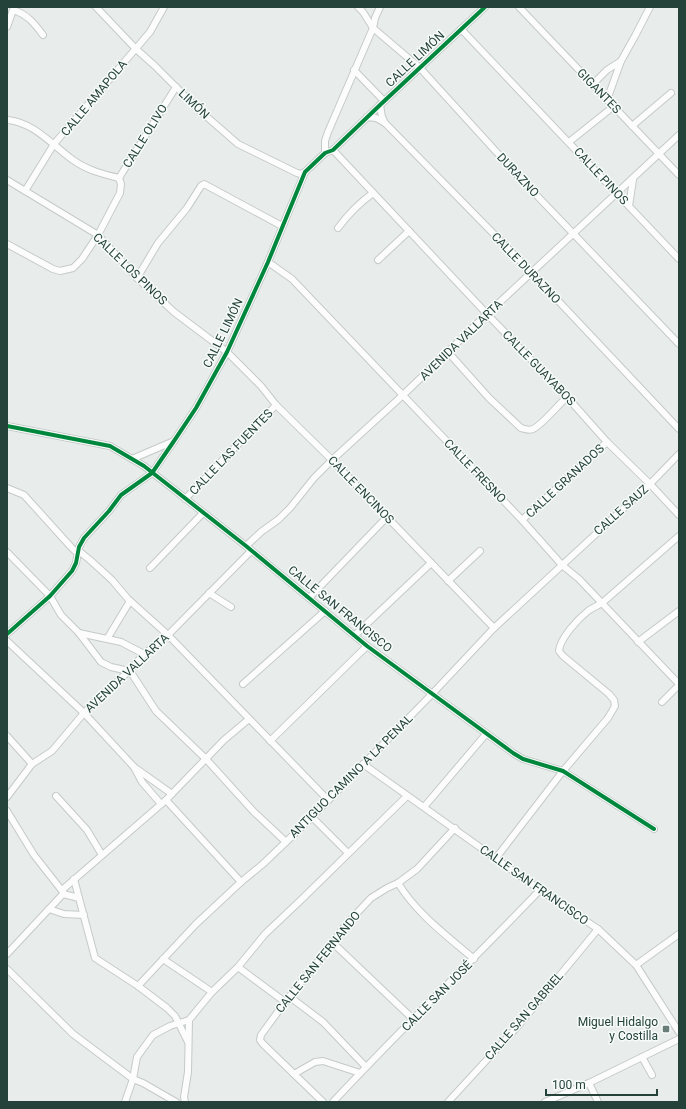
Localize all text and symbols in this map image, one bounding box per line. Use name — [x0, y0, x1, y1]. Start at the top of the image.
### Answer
street label: CALLE LIMÓN — [382, 27, 447, 90]
street label: CALLE AMAPOLA — [58, 57, 130, 139]
street label: GIGANTES — [574, 66, 624, 116]
street label: LIMÓN — [176, 86, 213, 122]
street label: CALLE OLIVO — [120, 102, 170, 170]
street label: CALLE PINOS — [571, 144, 631, 208]
street label: DURAZNO — [494, 150, 542, 200]
street label: CALLE LOS PINOS — [90, 230, 170, 308]
street label: CALLE DURAZNO — [489, 230, 563, 306]
street label: CALLE LIMÓN — [199, 296, 246, 370]
street label: AVENIDA VALLARTA — [417, 297, 505, 383]
street label: CALLE GUAYABOS — [500, 328, 578, 408]
street label: CALLE LAS FUENTES — [187, 406, 275, 498]
street label: CALLE FRESNO — [441, 436, 509, 506]
street label: CALLE GRANADOS — [523, 441, 607, 521]
street label: CALLE ENCINOS — [325, 453, 397, 527]
street label: CALLE SAUZ — [591, 482, 651, 538]
street label: CALLE SAN FRANCISCO — [285, 563, 395, 655]
street label: AVENIDA VALLARTA — [82, 630, 172, 715]
street label: ANTIGUO CAMINO A LA PENAL — [286, 711, 416, 841]
street label: CALLE SAN FRANCISCO — [477, 842, 591, 928]
street label: CALLE SAN FERNANDO — [273, 908, 363, 1016]
street label: CALLE SAN JOSÉ — [398, 957, 475, 1034]
street label: CALLE SAN GABRIEL — [482, 969, 566, 1063]
place label: Miguel Hidalgo y Costilla — [578, 1015, 658, 1043]
marker: Miguel Hidalgo y Costilla — [661, 1024, 671, 1034]
scale bar — [546, 1071, 657, 1097]
text: 100 m — [552, 1078, 586, 1092]

